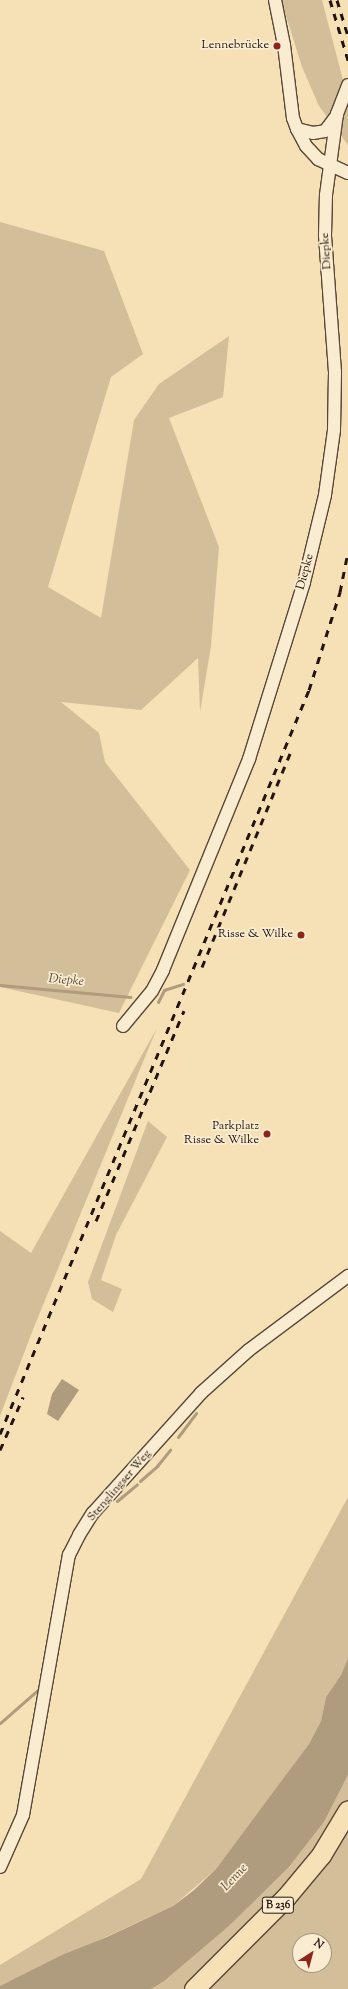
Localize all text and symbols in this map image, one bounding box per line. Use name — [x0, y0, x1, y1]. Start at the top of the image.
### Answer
place label: Lennebrücke — [201, 39, 269, 53]
marker: Lennebrücke — [272, 41, 282, 51]
street label: Diepke — [319, 232, 335, 270]
street label: Diepke — [294, 552, 318, 592]
place label: Risse & Wilke — [218, 928, 293, 942]
marker: Risse & Wilke — [296, 930, 306, 940]
water label: Diepke — [48, 972, 84, 990]
place label: Parkplatz Risse & Wilke — [184, 1120, 259, 1148]
marker: Parkplatz Risse & Wilke — [262, 1129, 272, 1139]
street label: Stenglingser Weg — [85, 1447, 155, 1525]
water label: Lenne — [219, 1861, 251, 1895]
road number: B 236 — [261, 1896, 295, 1914]
north arrow — [292, 1933, 332, 1973]
text: N — [310, 1935, 327, 1953]

